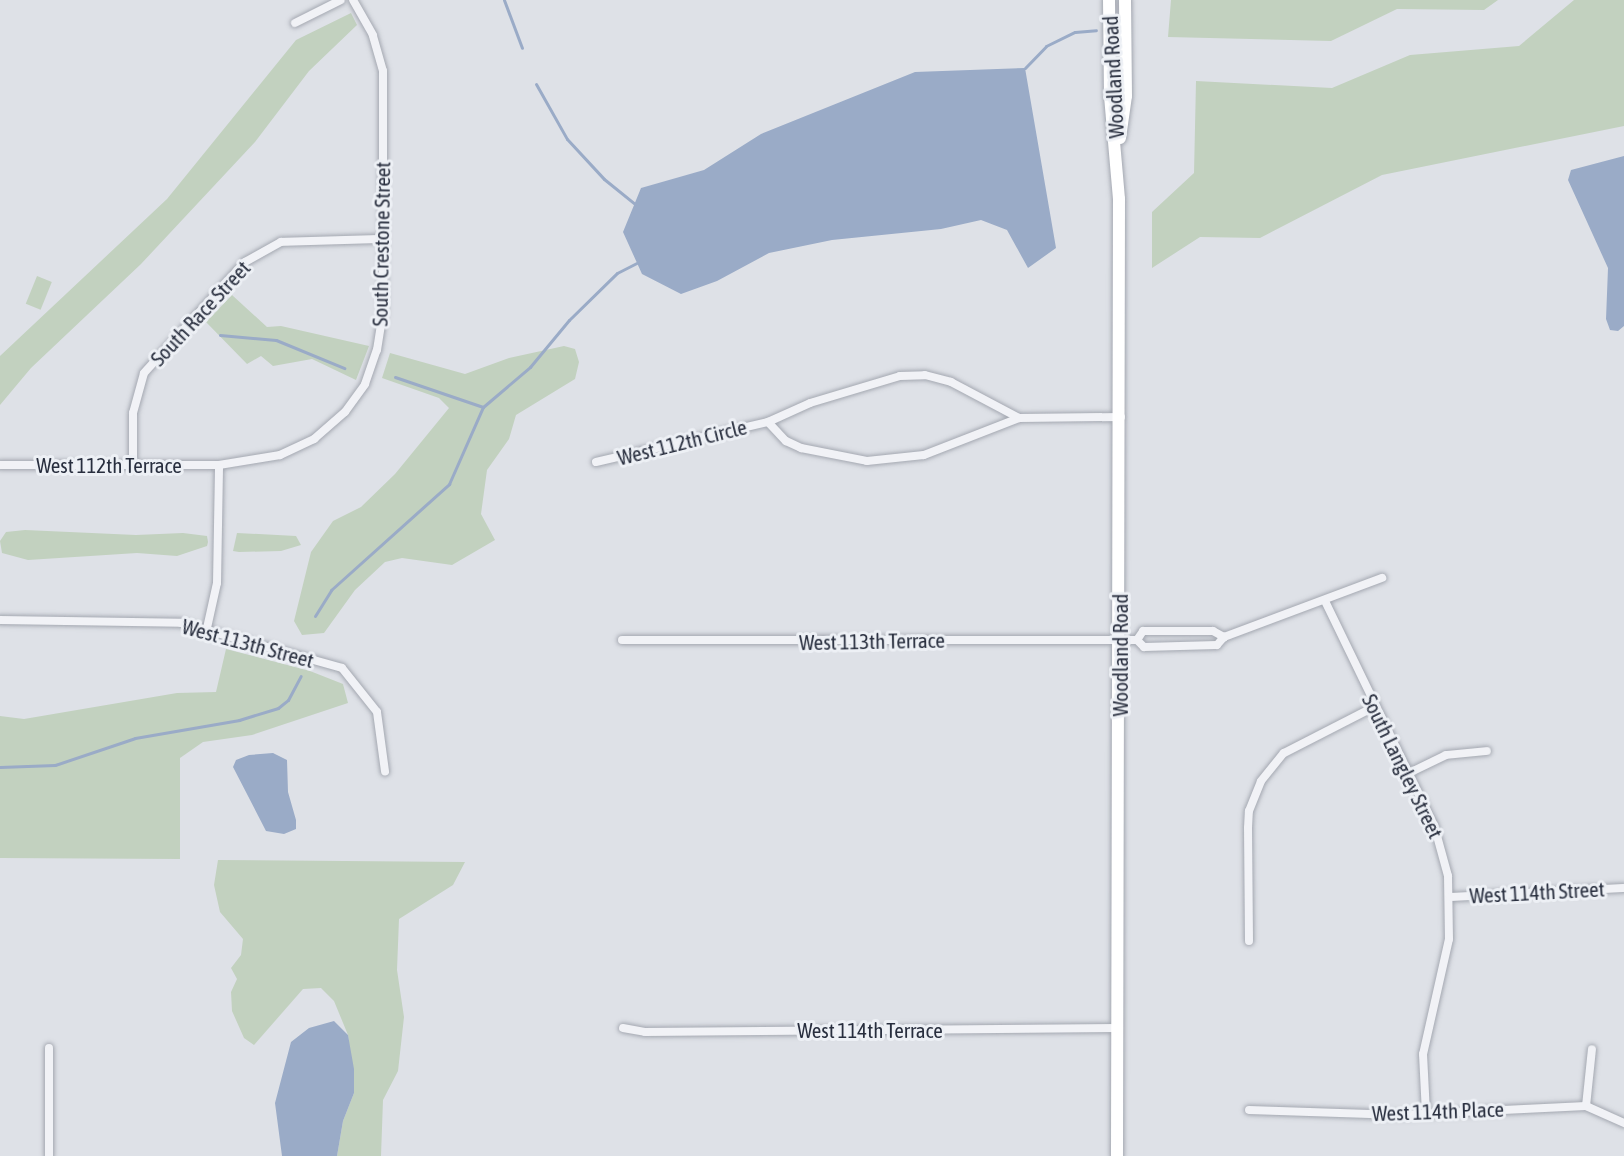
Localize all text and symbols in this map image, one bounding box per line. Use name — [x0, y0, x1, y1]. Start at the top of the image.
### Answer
street label: Woodland Road — [1097, 15, 1129, 139]
street label: South Crestone Street — [367, 161, 395, 327]
street label: South Race Street — [145, 255, 255, 371]
street label: West 112th Circle — [615, 414, 749, 470]
street label: West 112th Terrace — [36, 452, 182, 478]
street label: Woodland Road — [1107, 594, 1133, 716]
street label: West 113th Street — [179, 613, 317, 673]
street label: West 113th Terrace — [799, 627, 945, 655]
street label: South Langley Street — [1357, 690, 1449, 842]
street label: West 114th Street — [1469, 876, 1605, 908]
street label: West 114th Terrace — [797, 1017, 943, 1043]
street label: West 114th Place — [1372, 1096, 1504, 1126]

